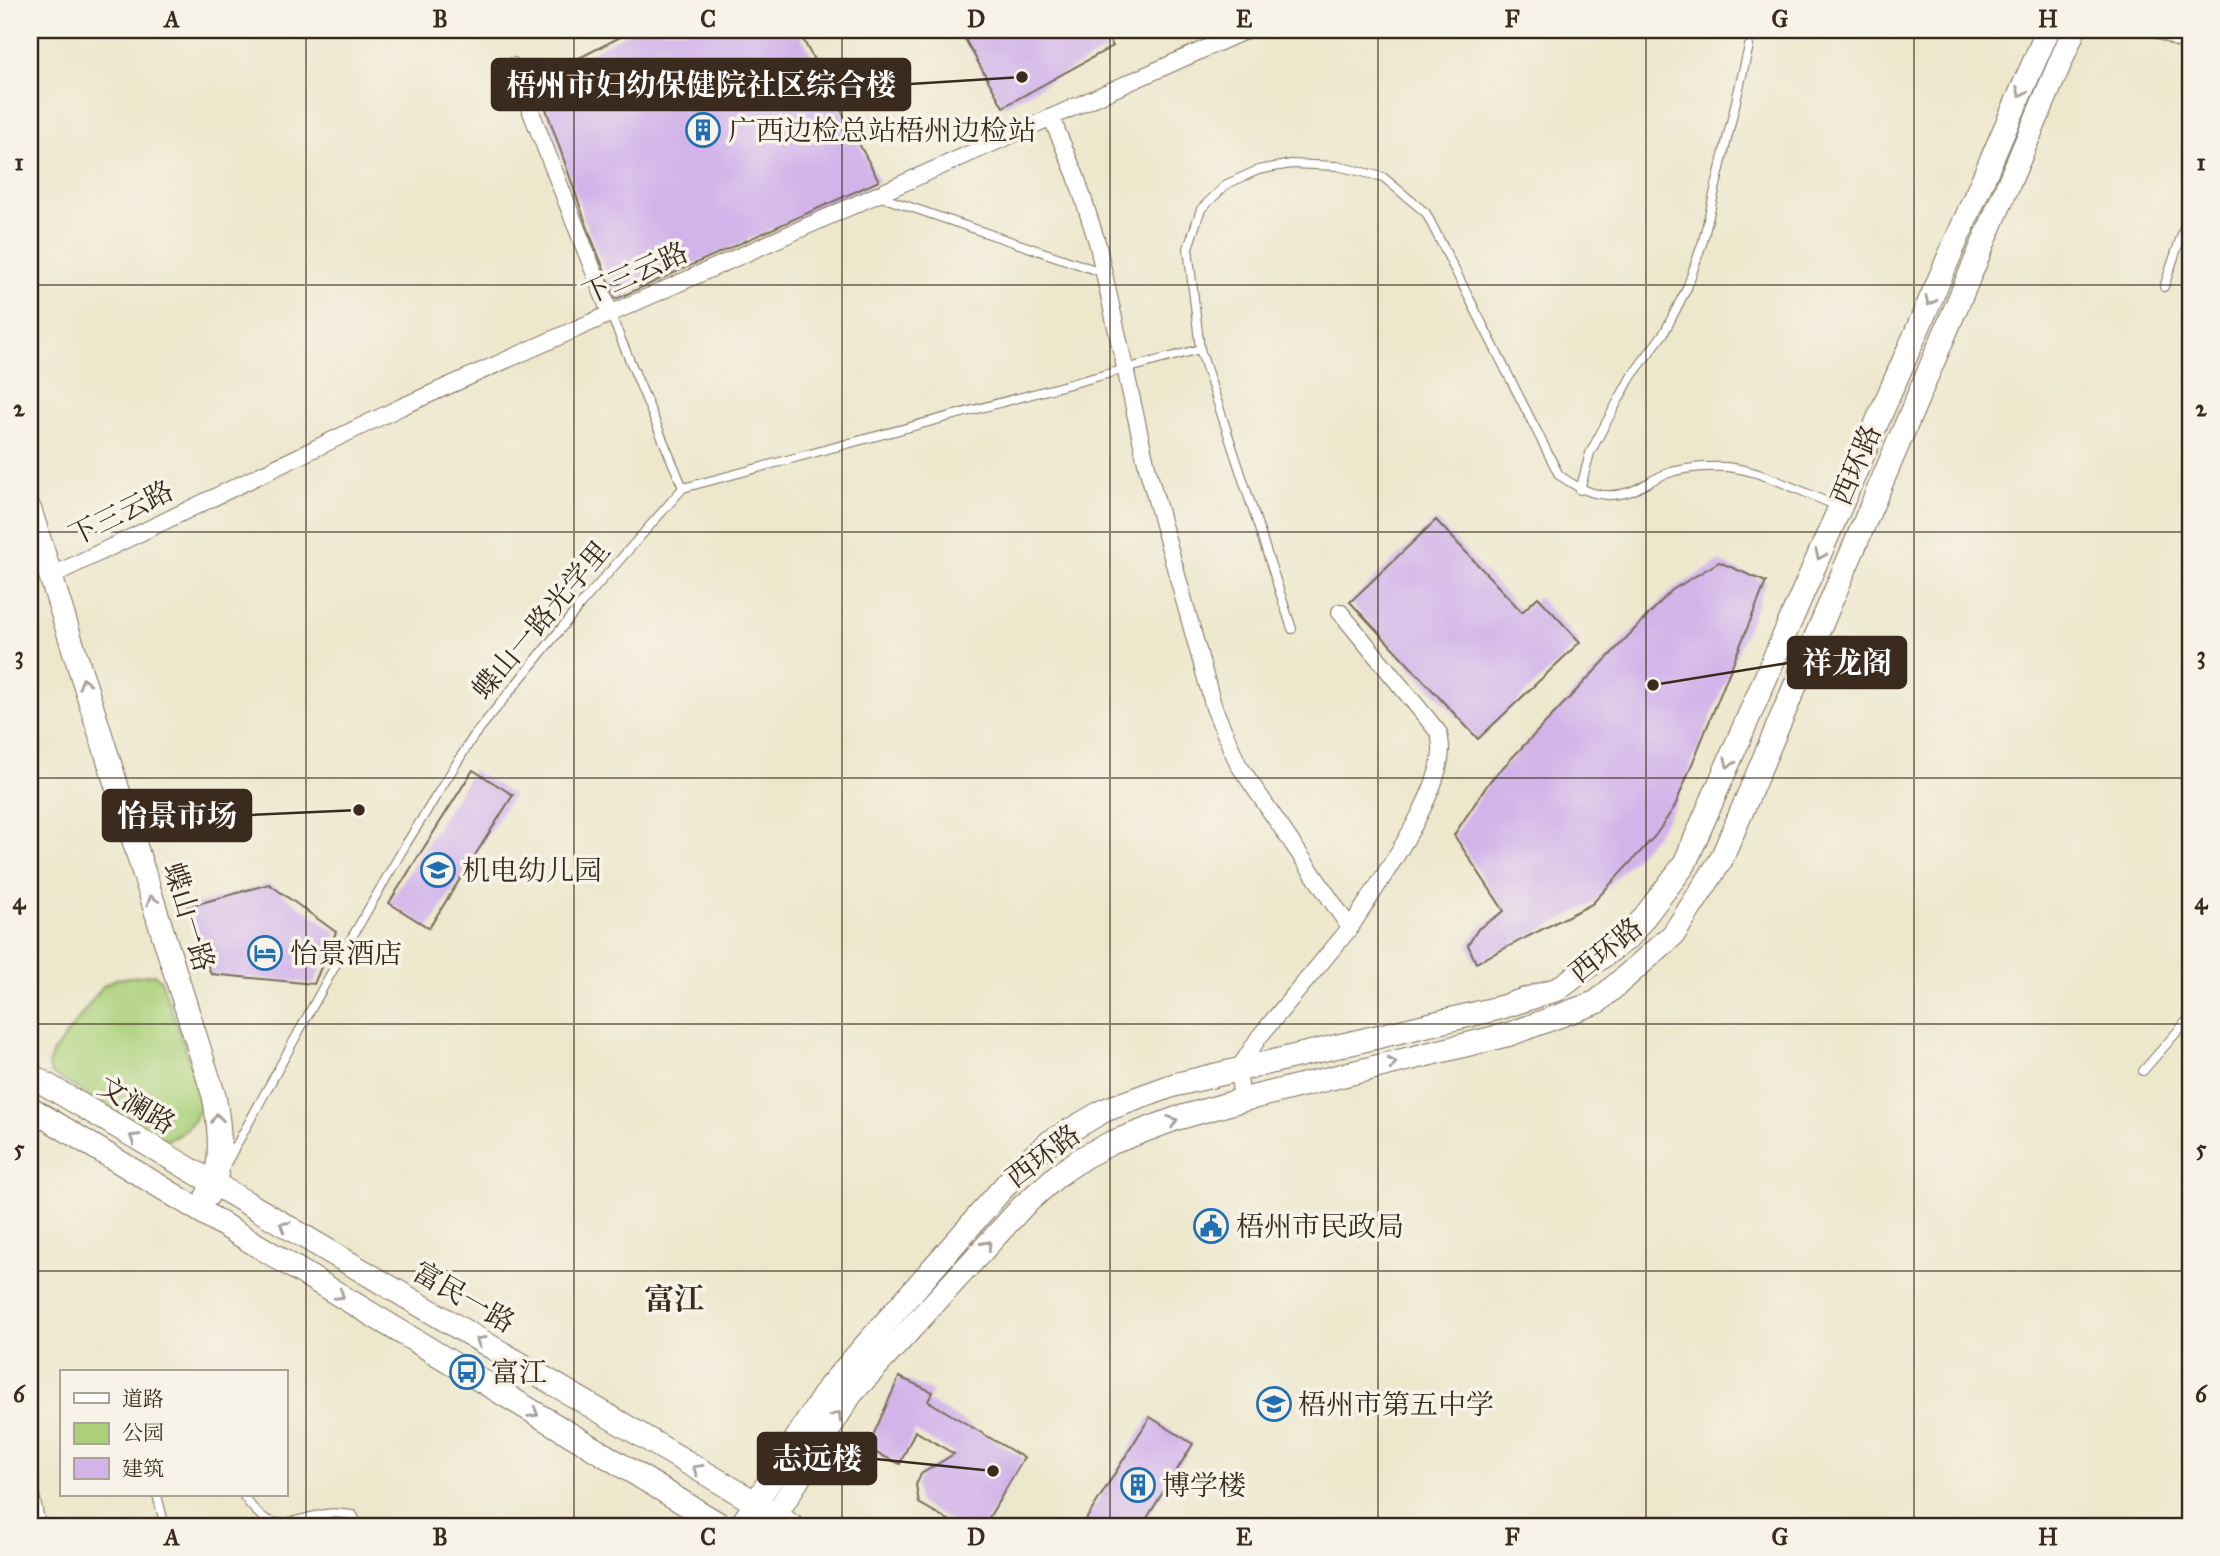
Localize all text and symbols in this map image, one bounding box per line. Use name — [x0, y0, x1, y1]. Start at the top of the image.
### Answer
text: A — [162, 5, 180, 33]
text: B — [432, 5, 448, 33]
text: C — [700, 5, 716, 33]
text: D — [967, 5, 985, 33]
text: E — [1236, 5, 1253, 33]
text: F — [1504, 5, 1520, 33]
text: G — [1772, 5, 1789, 33]
text: H — [2038, 5, 2058, 33]
callout: 梧州市妇幼保健院社区综合楼 — [492, 59, 910, 110]
text: 梧州市妇幼保健院社区综合楼 — [506, 67, 896, 103]
one-way arrow — [2015, 85, 2029, 98]
building icon: 广西边检总站梧州边检站 — [684, 111, 722, 149]
place label: 广西边检总站梧州边检站 — [728, 113, 1036, 148]
text: 1 — [14, 148, 24, 176]
text: 1 — [2196, 148, 2206, 176]
street label: 下三云路 — [577, 234, 693, 312]
one-way arrow — [1924, 294, 1938, 306]
text: 2 — [13, 394, 25, 422]
text: 2 — [2195, 394, 2207, 422]
street label: 西环路 — [1823, 419, 1889, 511]
street label: 下三云路 — [63, 473, 179, 553]
street label: 蝶山一路光学里 — [465, 534, 617, 706]
one-way arrow — [1814, 547, 1828, 560]
callout: 祥龙阁 — [1788, 637, 1906, 688]
text: 3 — [14, 641, 24, 670]
text: 3 — [2196, 641, 2206, 670]
text: 祥龙阁 — [1802, 645, 1892, 681]
one-way arrow — [78, 677, 92, 689]
one-way arrow — [1723, 756, 1737, 768]
callout: 怡景市场 — [103, 790, 251, 841]
text: 怡景市场 — [117, 798, 237, 834]
school or university icon: 机电幼儿园 — [419, 851, 457, 889]
place label: 机电幼儿园 — [462, 853, 602, 888]
street label: 蝶山一路 — [156, 858, 222, 976]
text: 4 — [13, 887, 27, 915]
text: 4 — [2195, 887, 2209, 915]
one-way arrow — [146, 894, 160, 907]
street label: 西环路 — [1562, 910, 1650, 990]
hotel icon: 怡景酒店 — [246, 934, 284, 972]
place label: 怡景酒店 — [290, 936, 402, 971]
one-way arrow — [1386, 1057, 1398, 1071]
street label: 文澜路 — [92, 1068, 182, 1142]
one-way arrow — [210, 1112, 225, 1123]
one-way arrow — [1166, 1115, 1178, 1129]
street label: 西环路 — [999, 1117, 1087, 1195]
one-way arrow — [129, 1133, 142, 1146]
text: 5 — [14, 1134, 25, 1162]
text: 5 — [2196, 1134, 2207, 1162]
public building icon: 梧州市民政局 — [1192, 1207, 1230, 1245]
place label: 梧州市民政局 — [1236, 1209, 1404, 1244]
one-way arrow — [278, 1221, 291, 1234]
one-way arrow — [979, 1240, 991, 1253]
street label: 富民一路 — [407, 1254, 521, 1340]
district label: 富江 — [644, 1281, 704, 1317]
one-way arrow — [332, 1287, 345, 1300]
one-way arrow — [474, 1336, 487, 1349]
bus stop icon: 富江 — [448, 1353, 486, 1391]
place label: 富江 — [491, 1355, 547, 1390]
legend — [60, 1370, 287, 1496]
text: 6 — [13, 1380, 26, 1408]
text: 6 — [2195, 1380, 2208, 1408]
school or university icon: 梧州市第五中学 — [1255, 1385, 1293, 1423]
text: 道路 — [122, 1386, 164, 1412]
place label: 梧州市第五中学 — [1298, 1387, 1494, 1422]
one-way arrow — [527, 1404, 540, 1417]
one-way arrow — [829, 1411, 842, 1424]
text: 公园 — [122, 1420, 164, 1446]
callout: 志远楼 — [758, 1433, 876, 1484]
text: 志远楼 — [772, 1441, 862, 1477]
text: 建筑 — [122, 1456, 164, 1482]
one-way arrow — [692, 1464, 705, 1477]
building icon: 博学楼 — [1119, 1466, 1157, 1504]
place label: 博学楼 — [1162, 1468, 1246, 1503]
text: A — [162, 1523, 180, 1551]
text: B — [432, 1523, 448, 1551]
text: C — [700, 1523, 716, 1551]
text: D — [967, 1523, 985, 1551]
text: E — [1236, 1523, 1253, 1551]
text: F — [1504, 1523, 1520, 1551]
text: G — [1772, 1523, 1789, 1551]
text: H — [2038, 1523, 2058, 1551]

